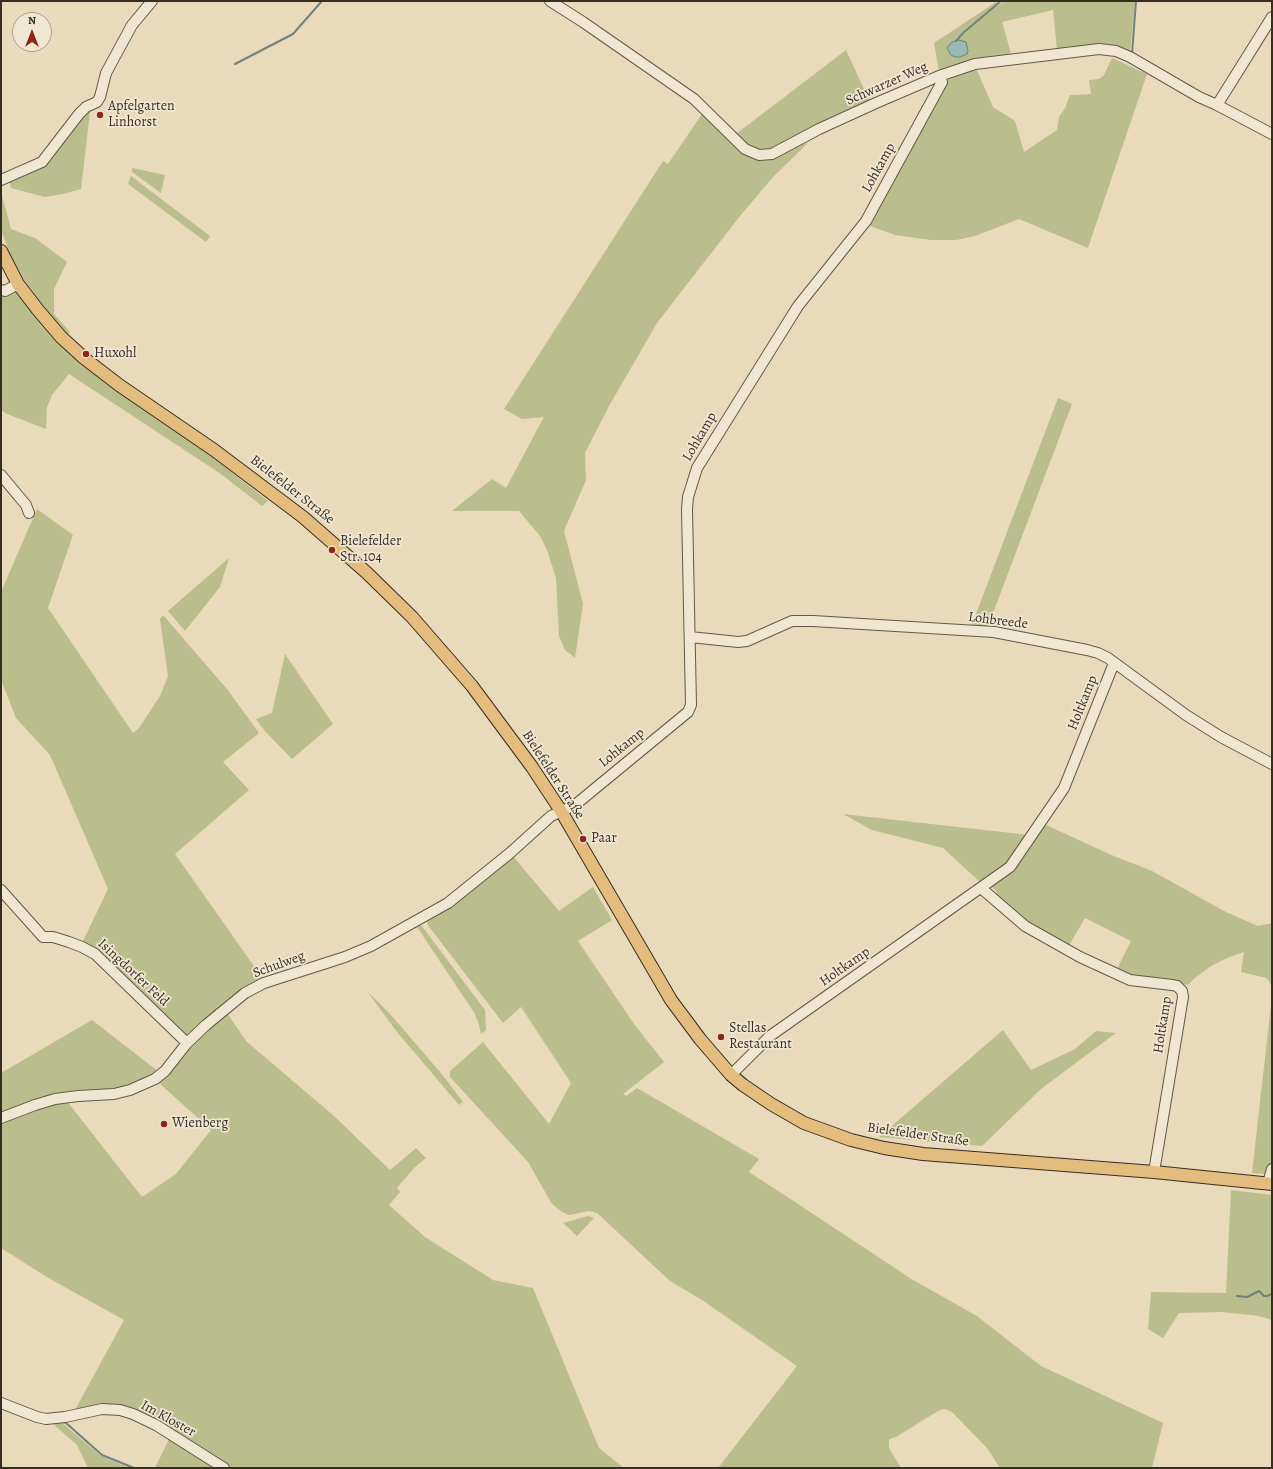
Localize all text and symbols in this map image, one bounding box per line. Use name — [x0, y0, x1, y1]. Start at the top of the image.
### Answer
north arrow — [12, 12, 52, 52]
text: N — [28, 13, 36, 28]
street label: Schwarzer Weg — [843, 58, 931, 110]
place label: Apfelgarten Linhorst — [108, 99, 175, 132]
marker: Apfelgarten Linhorst — [95, 110, 105, 120]
street label: Lohkamp — [859, 140, 899, 196]
place label: Huxohl — [94, 346, 136, 362]
marker: Huxohl — [81, 349, 91, 359]
street label: Lohkamp — [679, 410, 721, 464]
street label: Bielefelder Straße — [246, 452, 338, 528]
place label: Bielefelder Str. 104 — [340, 534, 401, 566]
marker: Bielefelder Str. 104 — [327, 545, 337, 555]
street label: Lohbreede — [967, 609, 1029, 633]
street label: Holtkamp — [1064, 673, 1102, 733]
street label: Lohkamp — [596, 725, 648, 771]
street label: Bielefelder Straße — [518, 727, 588, 823]
place label: Paar — [591, 831, 617, 847]
marker: Paar — [578, 834, 588, 844]
street label: Isingdorfer Feld — [94, 936, 172, 1010]
street label: Holtkamp — [817, 944, 873, 990]
street label: Schulweg — [251, 948, 307, 982]
street label: Holtkamp — [1150, 995, 1176, 1055]
place label: Stellas Restaurant — [729, 1021, 792, 1054]
marker: Stellas Restaurant — [716, 1032, 726, 1042]
place label: Wienberg — [172, 1116, 228, 1132]
marker: Wienberg — [159, 1119, 169, 1129]
street label: Bielefelder Straße — [866, 1120, 970, 1150]
street label: Im Kloster — [138, 1397, 198, 1441]

